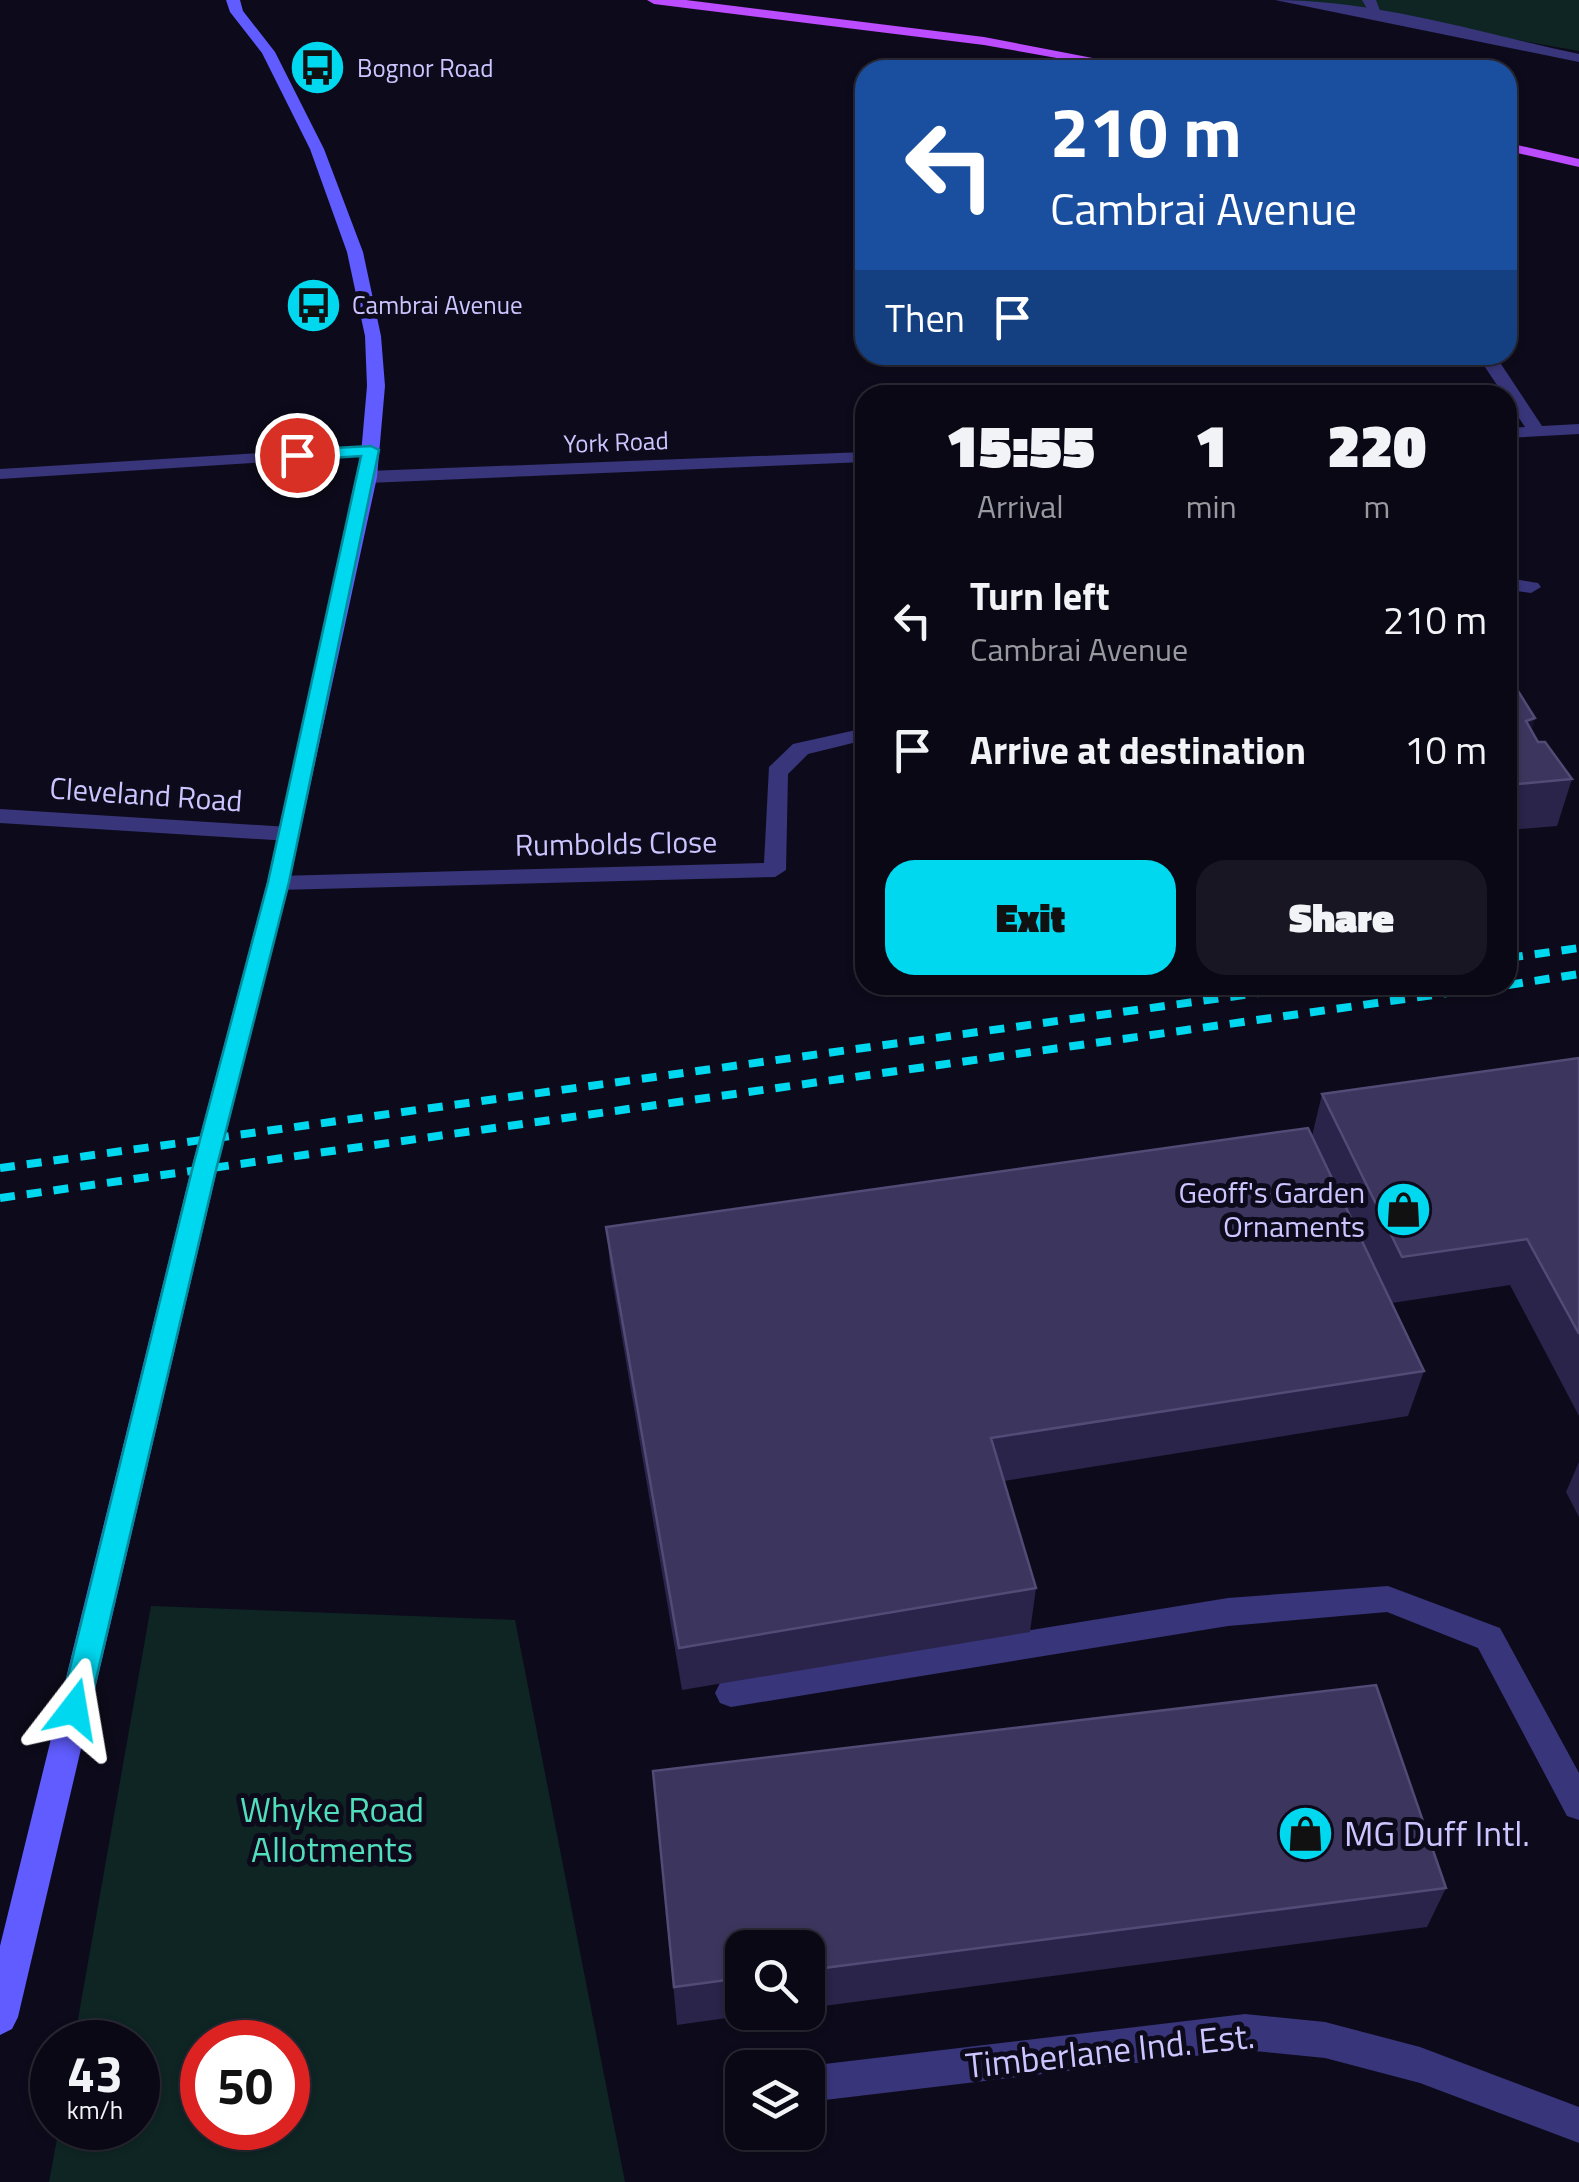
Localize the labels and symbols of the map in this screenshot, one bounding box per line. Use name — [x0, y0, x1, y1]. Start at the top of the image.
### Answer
bus stop icon: Bognor Road — [288, 38, 348, 98]
place label: Bognor Road — [357, 49, 493, 87]
bus stop icon: Cambrai Avenue — [283, 275, 343, 335]
place label: Cambrai Avenue — [352, 286, 523, 324]
pin — [255, 413, 340, 498]
street label: York Road — [563, 421, 669, 463]
street label: Cleveland Road — [48, 764, 244, 824]
street label: Rumbolds Close — [514, 818, 718, 868]
place label: Geoff's Garden Ornaments — [1178, 1169, 1365, 1249]
shop icon: Geoff's Garden Ornaments — [1374, 1180, 1434, 1240]
position arrow — [22, 1657, 126, 1761]
park label: Whyke Road Allotments — [240, 1782, 424, 1876]
shop icon: MG Duff Intl. — [1275, 1804, 1335, 1864]
place label: MG Duff Intl. — [1344, 1806, 1530, 1860]
street label: Timberlane Ind. Est. — [963, 2008, 1257, 2092]
speed limit sign: 50 — [180, 2020, 310, 2150]

